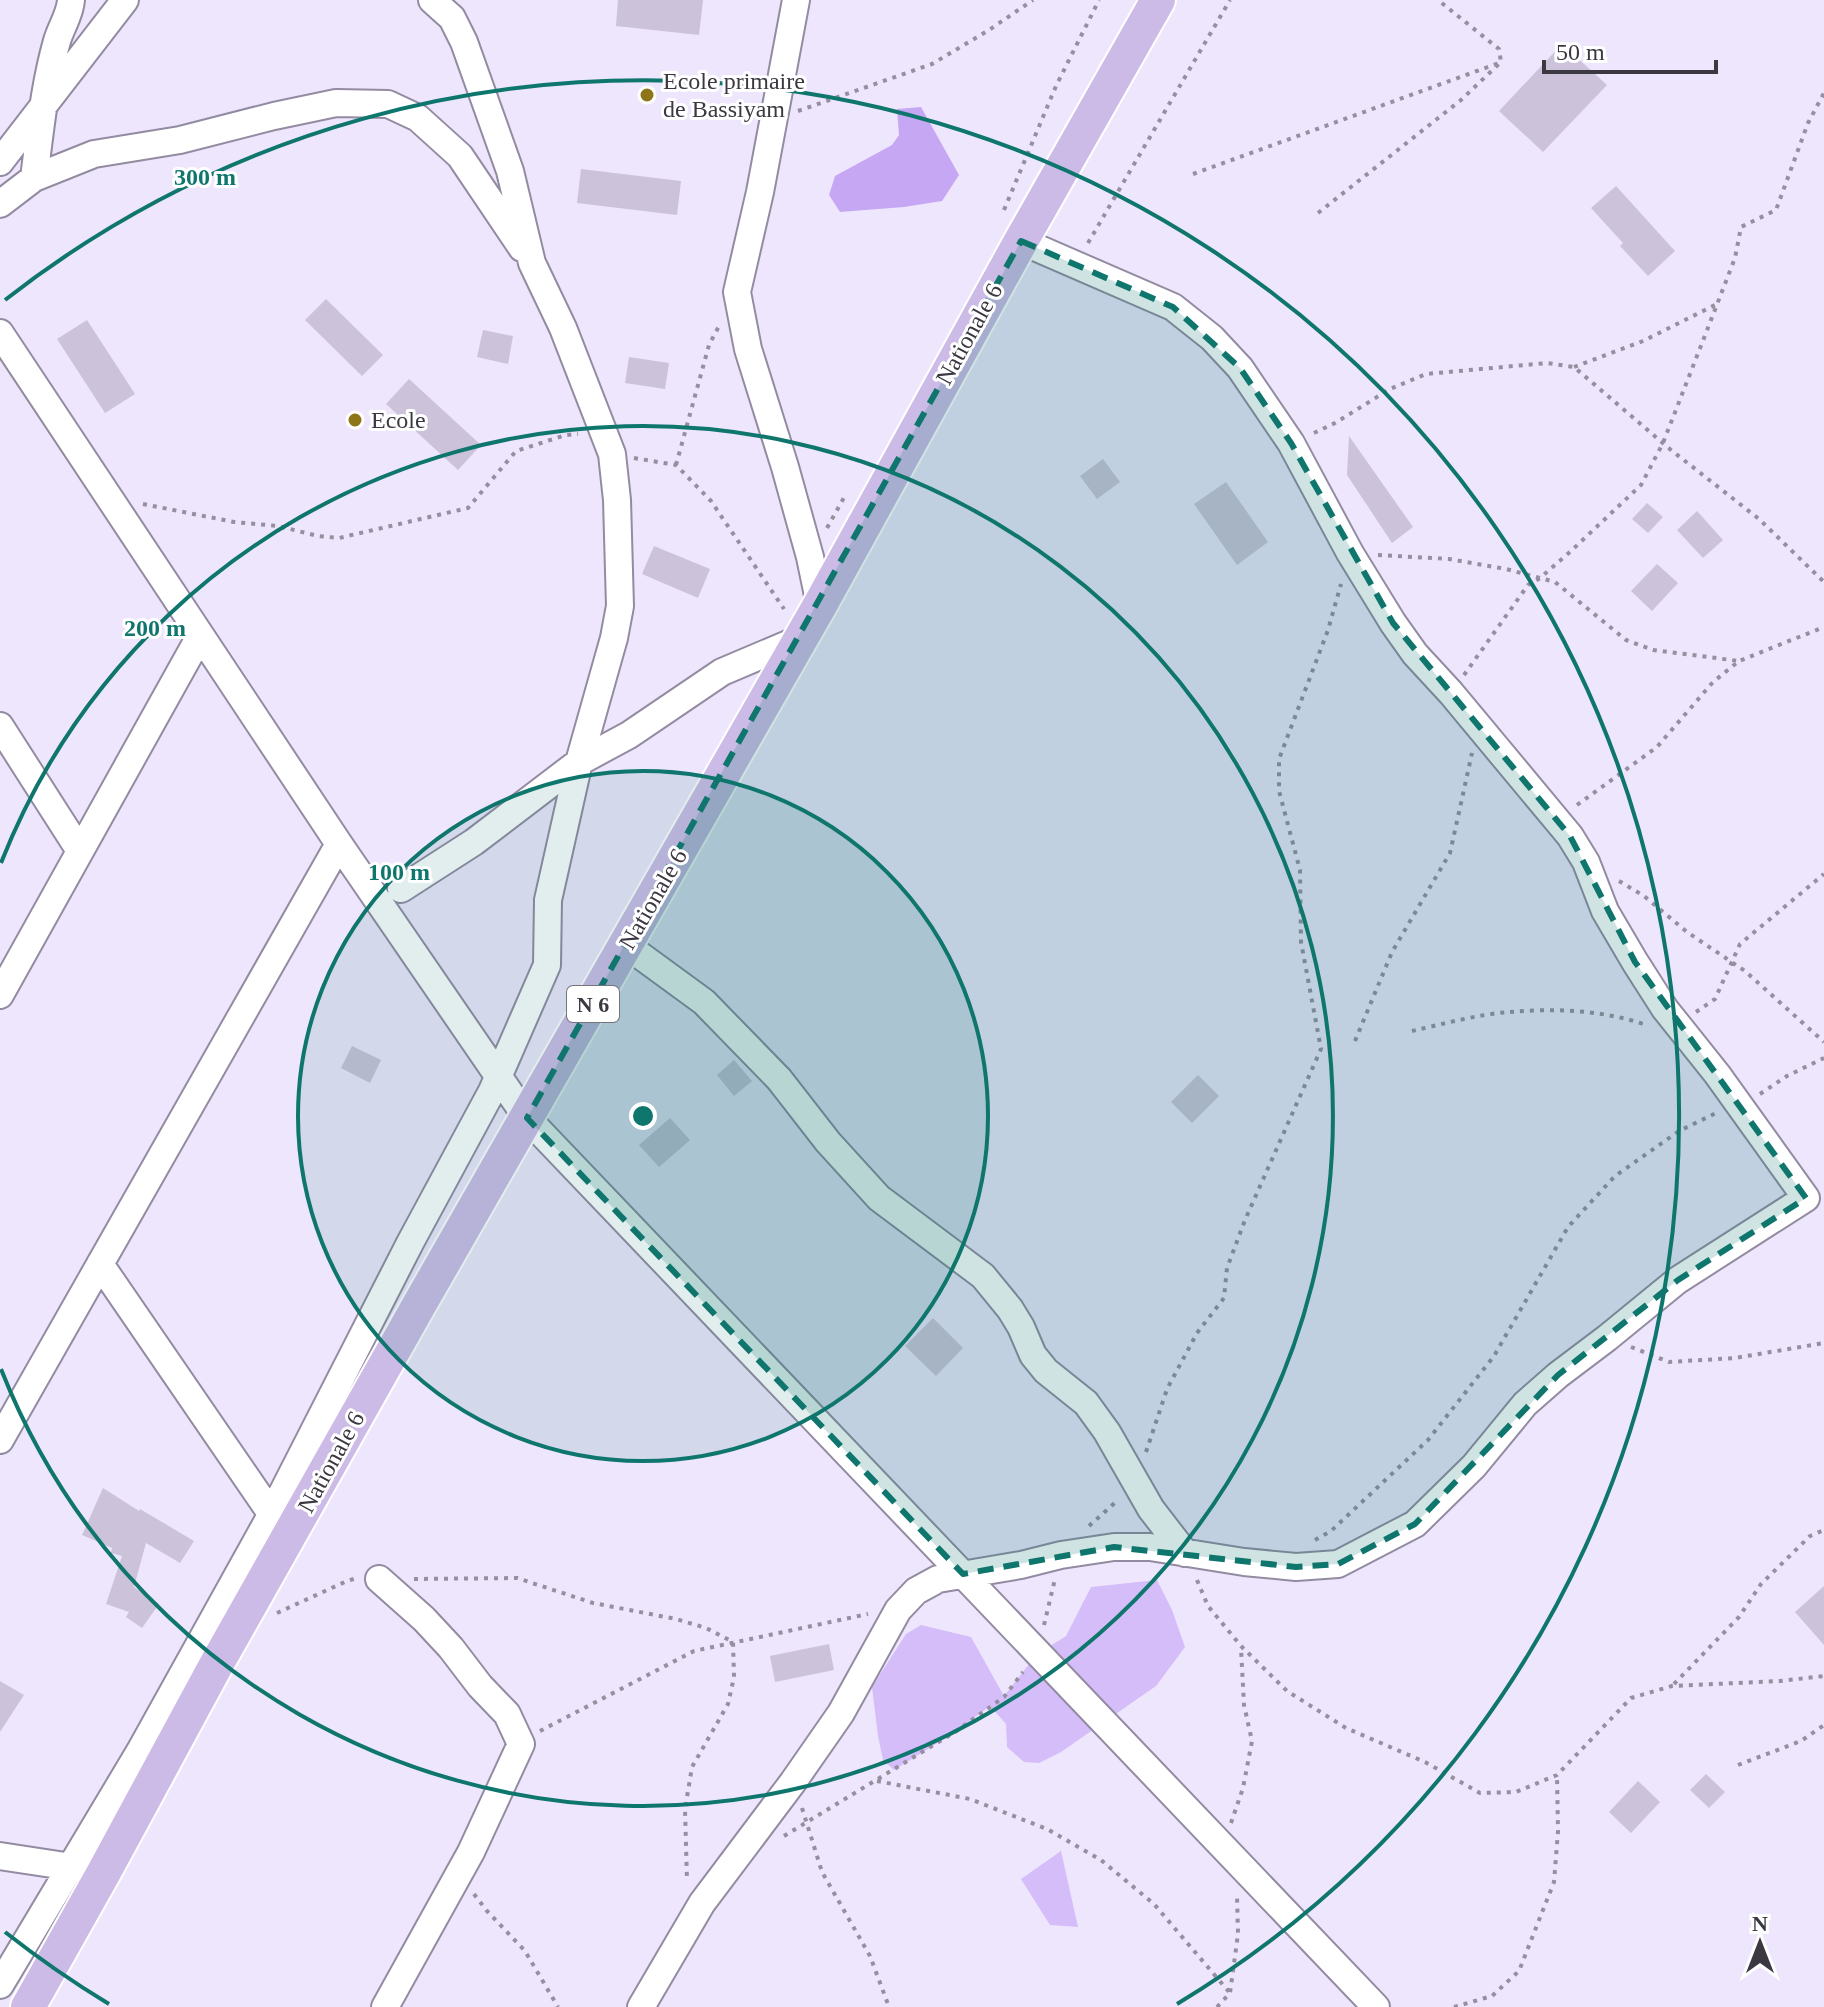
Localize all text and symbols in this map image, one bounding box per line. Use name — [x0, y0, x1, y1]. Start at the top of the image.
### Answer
scale bar — [1544, 24, 1716, 74]
text: 50 m — [1556, 39, 1605, 65]
place label: Ecole primaire de Bassiyam — [663, 68, 805, 122]
marker: Ecole primaire de Bassiyam — [638, 86, 656, 104]
text: 300 m — [174, 164, 236, 190]
street label: Nationale 6 — [931, 279, 1007, 389]
place label: Ecole — [371, 407, 426, 433]
marker: Ecole — [346, 411, 364, 429]
text: 200 m — [124, 615, 186, 641]
street label: Nationale 6 — [614, 844, 692, 954]
text: 100 m — [368, 859, 430, 885]
road number: N 6 — [567, 986, 619, 1022]
centre of rings — [629, 1102, 657, 1130]
street label: Nationale 6 — [293, 1407, 369, 1517]
north arrow — [1720, 1903, 1800, 1983]
text: N — [1752, 1911, 1768, 1936]

